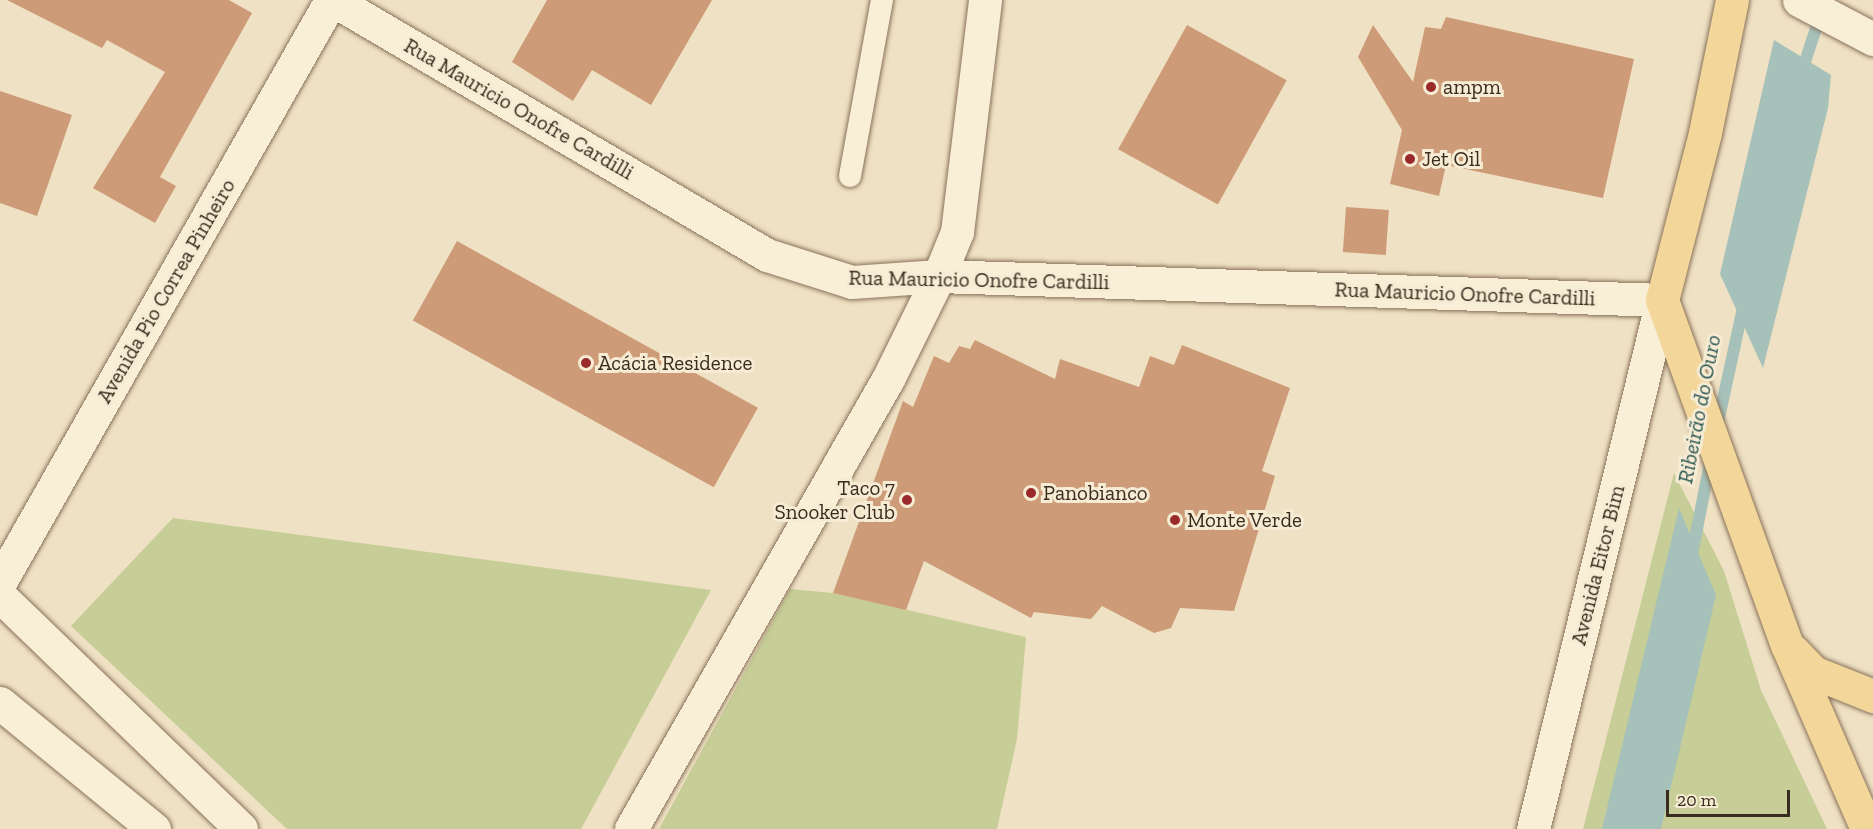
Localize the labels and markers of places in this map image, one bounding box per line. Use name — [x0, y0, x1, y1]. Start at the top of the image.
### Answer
place label: ampm — [1443, 74, 1501, 100]
marker: ampm — [1424, 80, 1438, 94]
place label: Jet Oil — [1422, 146, 1480, 172]
marker: Jet Oil — [1403, 152, 1417, 166]
place label: Acácia Residence — [598, 350, 752, 376]
marker: Acácia Residence — [579, 356, 593, 370]
place label: Taco 7 Snooker Club — [774, 475, 895, 525]
place label: Panobianco — [1043, 480, 1148, 506]
marker: Panobianco — [1024, 486, 1038, 500]
marker: Taco 7 Snooker Club — [900, 493, 914, 507]
place label: Monte Verde — [1187, 507, 1303, 533]
marker: Monte Verde — [1168, 513, 1182, 527]

